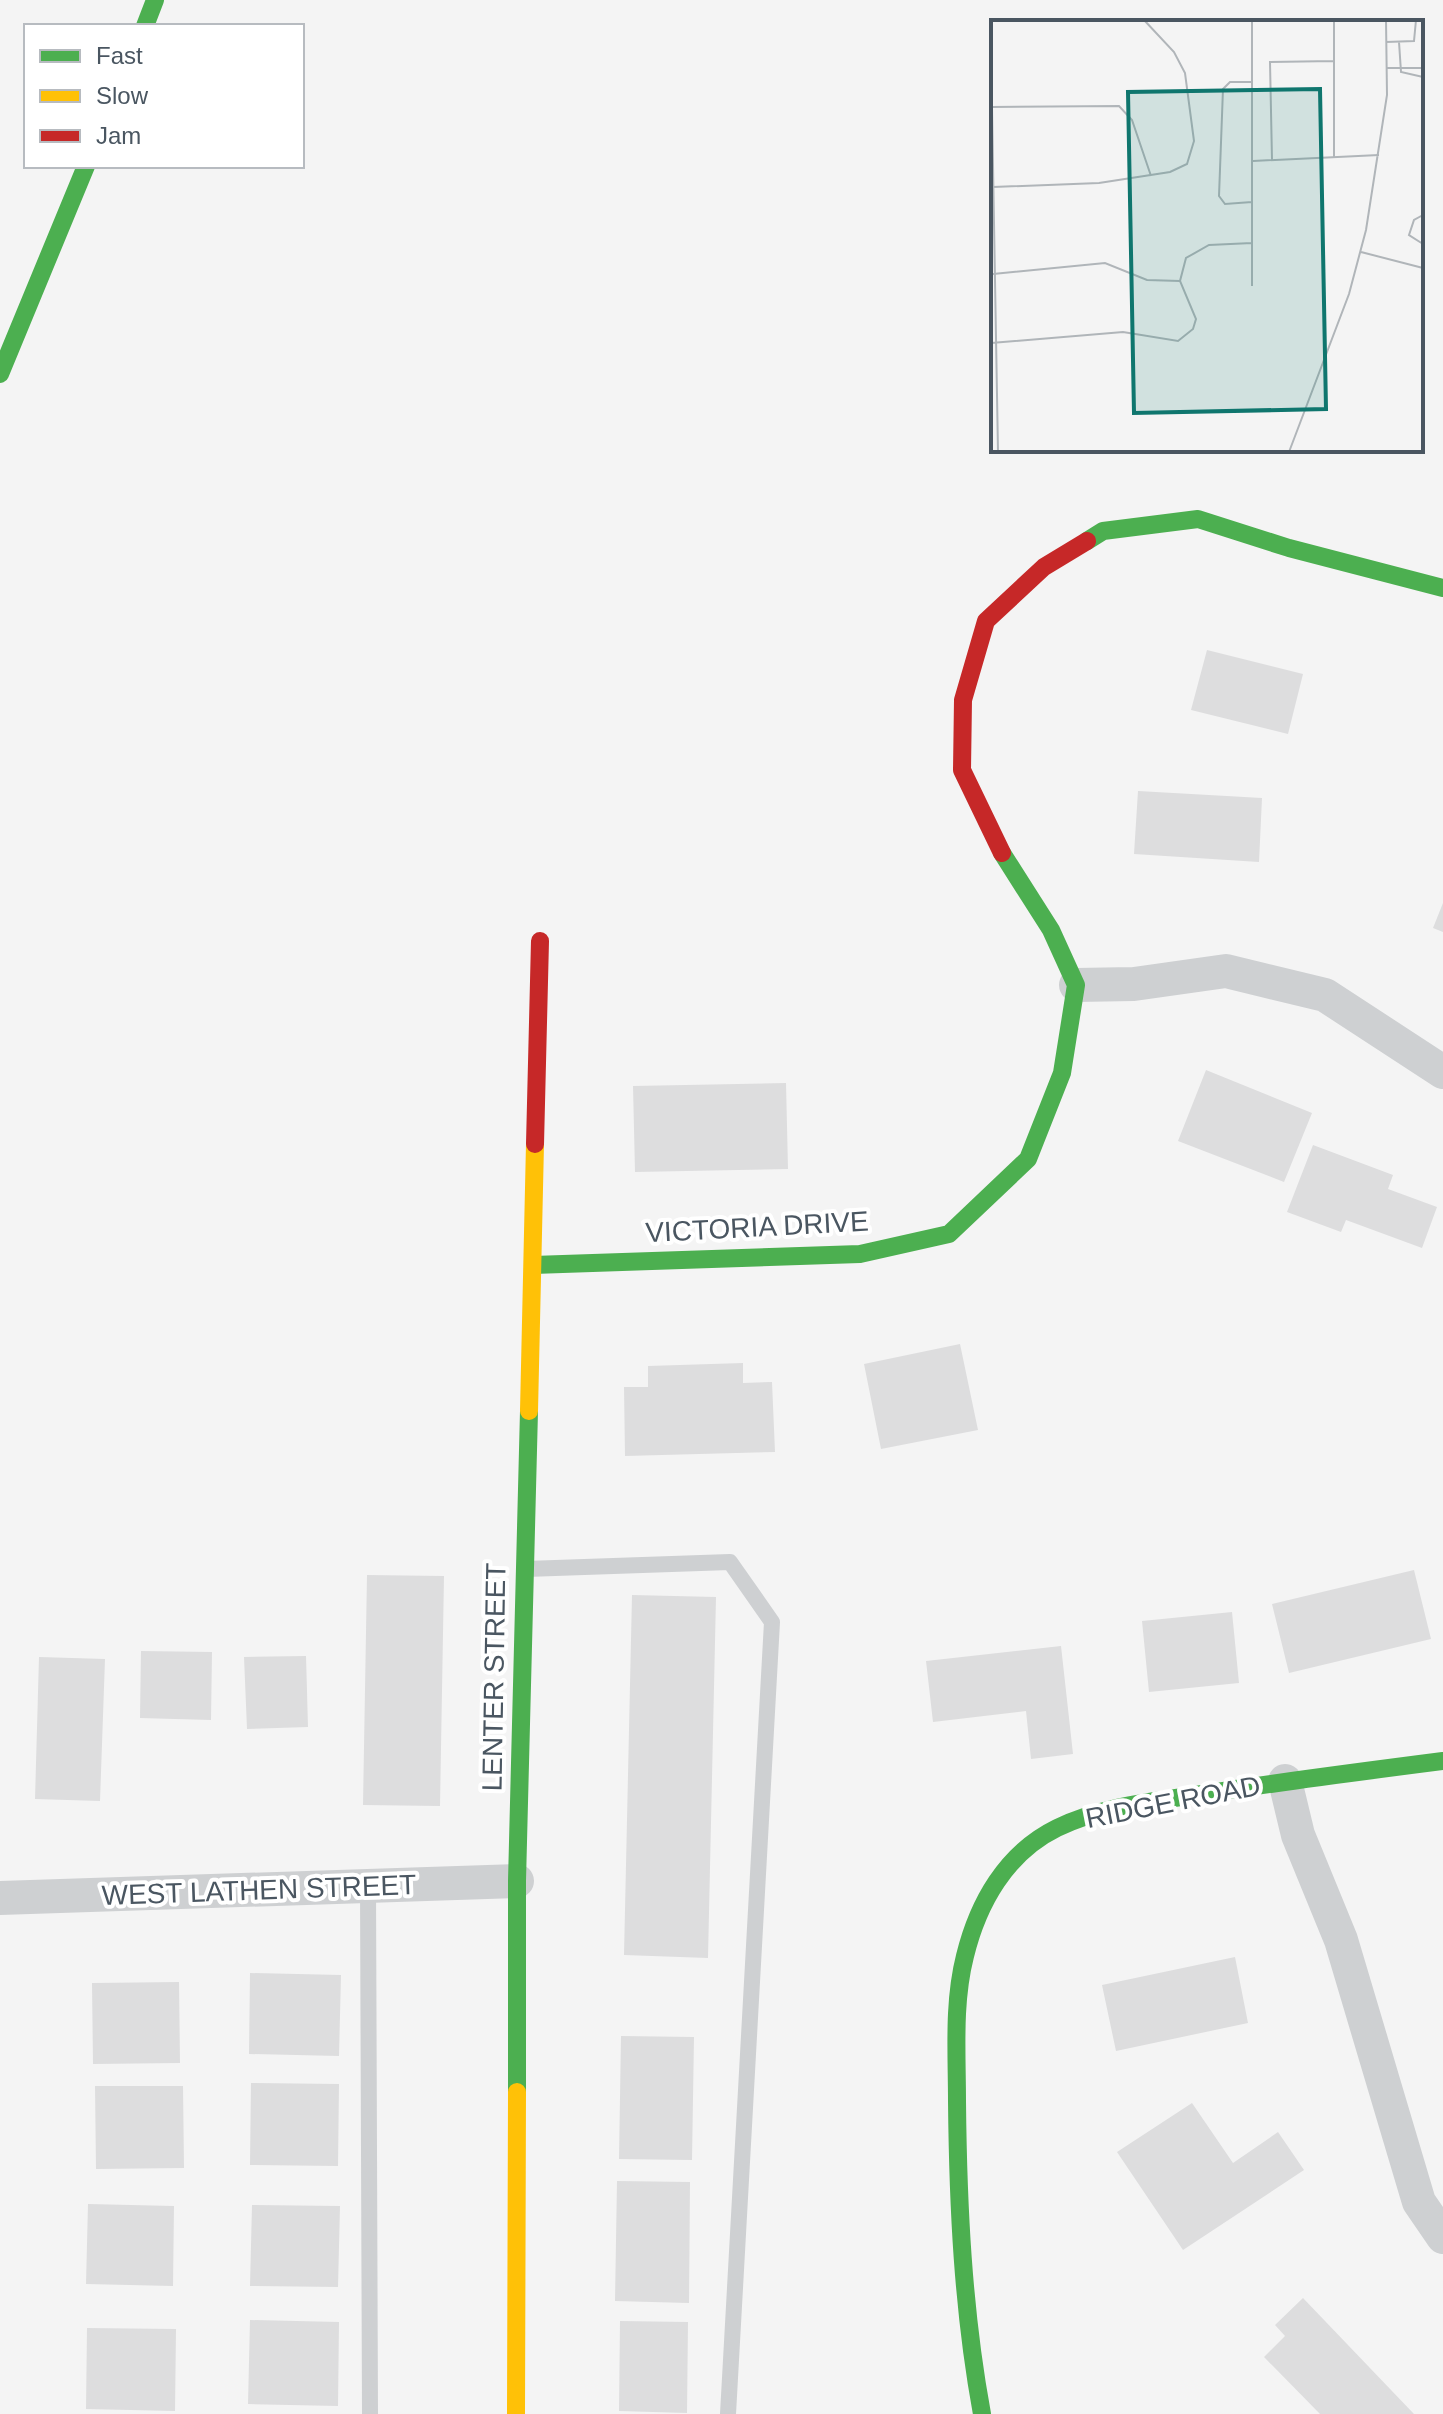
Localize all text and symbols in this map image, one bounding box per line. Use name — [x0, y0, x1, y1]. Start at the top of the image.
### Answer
inset map — [991, 20, 1423, 452]
legend — [24, 24, 304, 168]
text: Fast — [96, 42, 143, 69]
text: Slow — [96, 82, 149, 109]
text: Jam — [96, 122, 141, 149]
street label: VICTORIA DRIVE — [645, 1206, 869, 1248]
street label: LENTER STREET — [477, 1562, 511, 1792]
street label: RIDGE ROAD — [1083, 1770, 1263, 1834]
street label: WEST LATHEN STREET — [101, 1869, 417, 1911]

